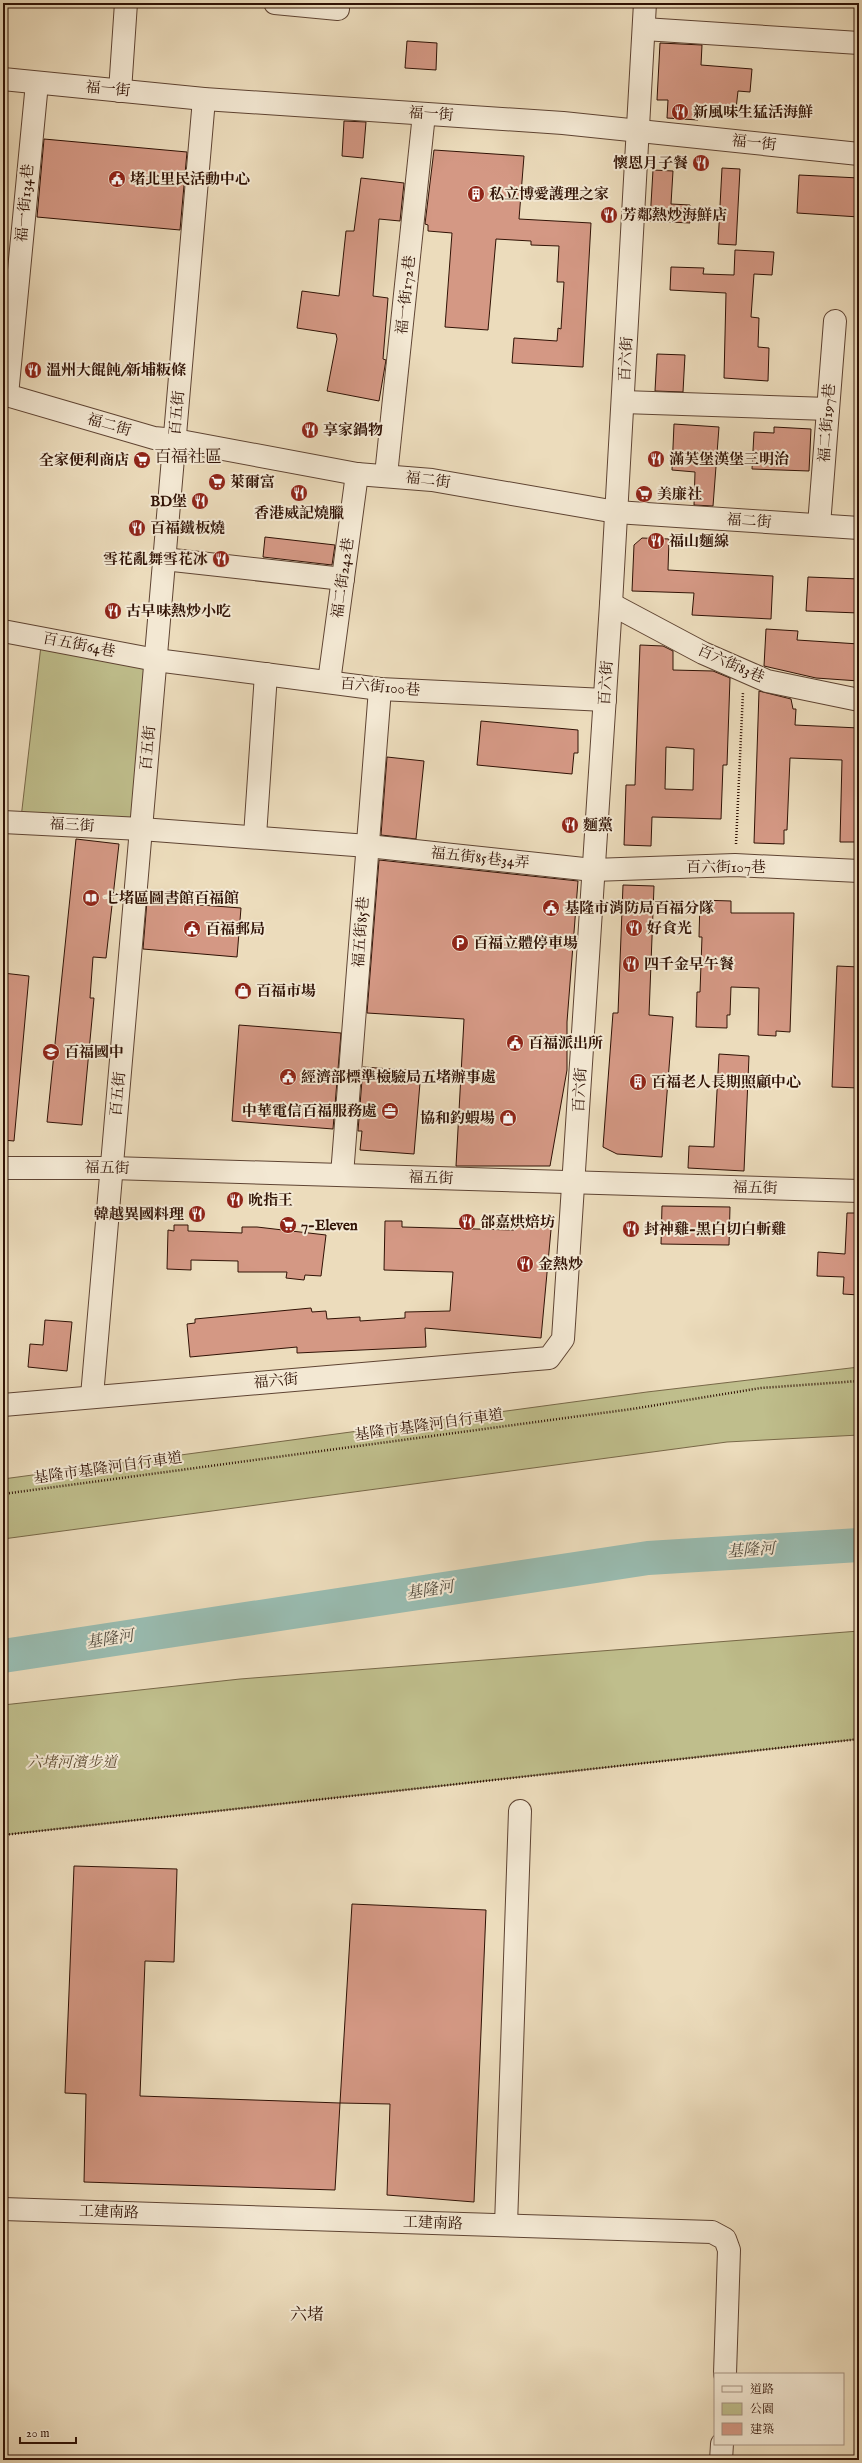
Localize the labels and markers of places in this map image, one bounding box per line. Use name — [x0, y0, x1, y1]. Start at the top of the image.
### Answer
restaurant icon: 新風味生猛活海鮮 — [670, 102, 690, 122]
place label: 新風味生猛活海鮮 — [693, 103, 813, 122]
restaurant icon: 懷恩月子餐 — [691, 153, 711, 173]
place label: 懷恩月子餐 — [613, 154, 688, 173]
public building icon: 堵北里民活動中心 — [107, 169, 127, 189]
place label: 堵北里民活動中心 — [130, 170, 250, 189]
building icon: 私立博愛護理之家 — [466, 184, 486, 204]
place label: 私立博愛護理之家 — [489, 185, 609, 204]
restaurant icon: 芳鄰熱炒海鮮店 — [599, 205, 619, 225]
place label: 芳鄰熱炒海鮮店 — [622, 206, 727, 225]
restaurant icon: 溫州大餛飩/新埔粄條 — [23, 360, 43, 380]
place label: 溫州大餛飩/新埔粄條 — [46, 361, 186, 380]
restaurant icon: 享家鍋物 — [300, 420, 320, 440]
place label: 享家鍋物 — [323, 421, 383, 440]
restaurant icon: 滿芙堡漢堡三明治 — [646, 449, 666, 469]
supermarket icon: 全家便利商店 — [132, 450, 152, 470]
place label: 滿芙堡漢堡三明治 — [669, 450, 789, 469]
place label: 全家便利商店 — [39, 451, 129, 470]
supermarket icon: 萊爾富 — [207, 472, 227, 492]
place label: 萊爾富 — [230, 473, 275, 492]
restaurant icon: 香港威記燒臘 — [289, 483, 309, 503]
supermarket icon: 美廉社 — [634, 484, 654, 504]
place label: 美廉社 — [657, 485, 702, 504]
restaurant icon: BD堡 — [190, 491, 210, 511]
place label: BD堡 — [150, 492, 187, 511]
place label: 香港威記燒臘 — [254, 504, 344, 523]
restaurant icon: 百福鐵板燒 — [127, 518, 147, 538]
place label: 百福鐵板燒 — [150, 519, 225, 538]
restaurant icon: 福山麵線 — [646, 531, 666, 551]
place label: 福山麵線 — [669, 532, 729, 551]
restaurant icon: 雪花亂舞雪花冰 — [211, 549, 231, 569]
place label: 雪花亂舞雪花冰 — [103, 550, 208, 569]
restaurant icon: 古早味熱炒小吃 — [103, 601, 123, 621]
place label: 古早味熱炒小吃 — [126, 602, 231, 621]
restaurant icon: 麵黨 — [560, 815, 580, 835]
place label: 麵黨 — [583, 816, 613, 835]
library icon: 七堵區圖書館百福館 — [81, 888, 101, 908]
place label: 七堵區圖書館百福館 — [104, 889, 239, 908]
public building icon: 基隆市消防局百福分隊 — [541, 898, 561, 918]
place label: 基隆市消防局百福分隊 — [564, 899, 714, 918]
restaurant icon: 好食光 — [624, 918, 644, 938]
public building icon: 百福郵局 — [182, 919, 202, 939]
place label: 好食光 — [647, 919, 692, 938]
place label: 百福郵局 — [205, 920, 265, 939]
parking icon: 百福立體停車場 — [450, 933, 470, 953]
place label: 百福立體停車場 — [473, 934, 578, 953]
restaurant icon: 四千金早午餐 — [621, 954, 641, 974]
place label: 四千金早午餐 — [644, 955, 734, 974]
shop icon: 百福市場 — [233, 981, 253, 1001]
place label: 百福市場 — [256, 982, 316, 1001]
public building icon: 百福派出所 — [505, 1033, 525, 1053]
place label: 百福派出所 — [528, 1034, 603, 1053]
school or university icon: 百福國中 — [41, 1042, 61, 1062]
place label: 百福國中 — [64, 1043, 124, 1062]
public building icon: 經濟部標準檢驗局五堵辦事處 — [278, 1067, 298, 1087]
place label: 經濟部標準檢驗局五堵辦事處 — [301, 1068, 496, 1087]
building icon: 百福老人長期照顧中心 — [628, 1072, 648, 1092]
place label: 百福老人長期照顧中心 — [651, 1073, 801, 1092]
office icon: 中華電信百福服務處 — [380, 1101, 400, 1121]
place label: 中華電信百福服務處 — [242, 1102, 377, 1121]
shop icon: 協和釣蝦場 — [498, 1108, 518, 1128]
place label: 協和釣蝦場 — [420, 1109, 495, 1128]
restaurant icon: 吮指王 — [225, 1190, 245, 1210]
place label: 吮指王 — [248, 1191, 293, 1210]
restaurant icon: 韓越異國料理 — [187, 1204, 207, 1224]
place label: 韓越異國料理 — [94, 1205, 184, 1224]
restaurant icon: 郃嘉烘焙坊 — [457, 1212, 477, 1232]
place label: 郃嘉烘焙坊 — [480, 1213, 555, 1232]
supermarket icon: 7-Eleven — [278, 1215, 298, 1235]
place label: 7-Eleven — [301, 1216, 358, 1235]
restaurant icon: 封神雞-黑白切白斬雞 — [621, 1219, 641, 1239]
place label: 封神雞-黑白切白斬雞 — [644, 1220, 786, 1239]
restaurant icon: 金熱炒 — [515, 1254, 535, 1274]
place label: 金熱炒 — [538, 1255, 583, 1274]

